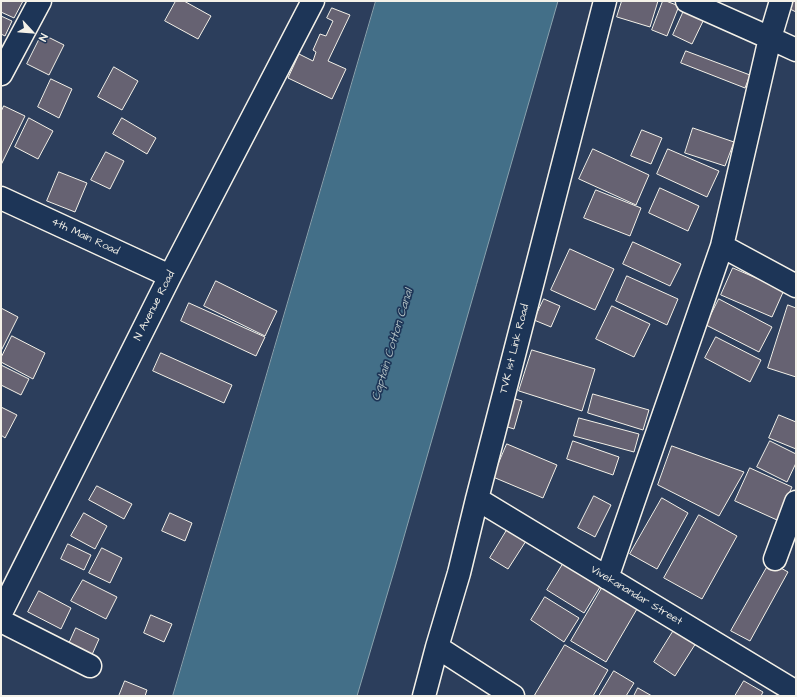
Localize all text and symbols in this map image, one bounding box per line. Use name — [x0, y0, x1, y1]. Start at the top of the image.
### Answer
north arrow — [12, 12, 52, 52]
text: N — [35, 31, 51, 44]
street label: 4th Main Road — [49, 216, 121, 258]
street label: N Avenue Road — [132, 269, 178, 343]
water label: Captain Cotton Canal — [369, 287, 417, 403]
street label: TVK 1st Link Road — [497, 303, 533, 395]
street label: Vivekanandar Street — [588, 563, 684, 629]

